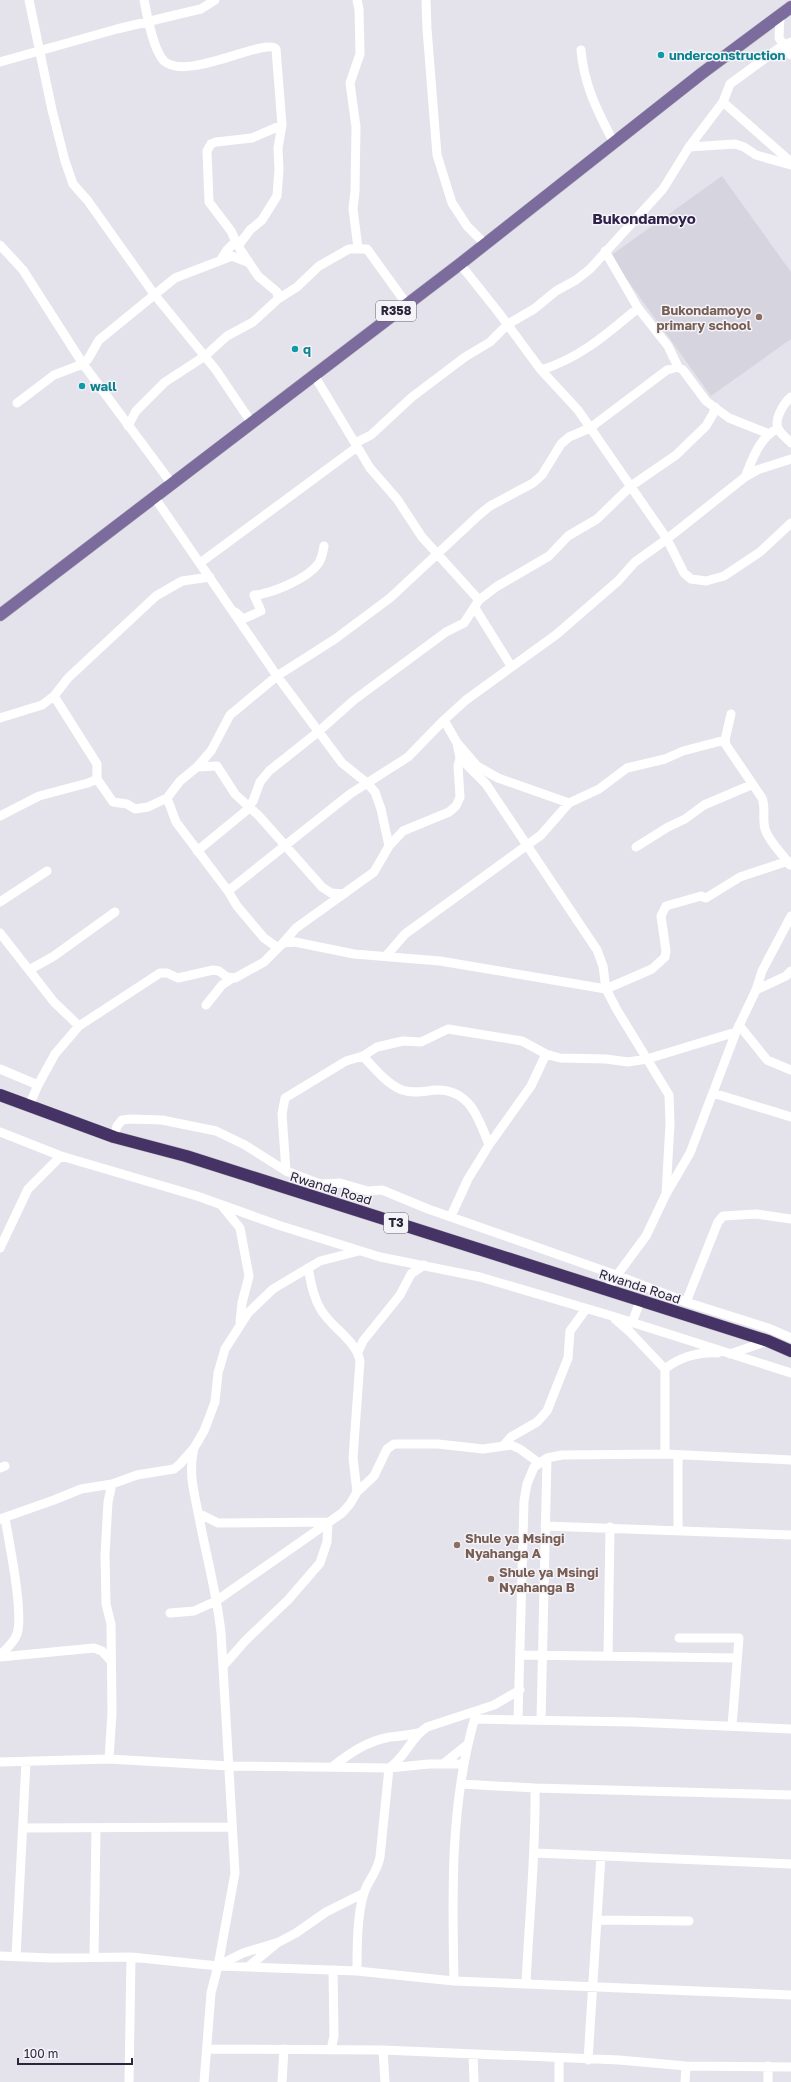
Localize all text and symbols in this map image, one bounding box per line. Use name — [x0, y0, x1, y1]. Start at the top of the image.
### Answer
place label: underconstruction — [669, 47, 786, 63]
marker: underconstruction — [656, 50, 666, 60]
district label: Bukondamoyo — [592, 209, 696, 227]
road number: R358 — [376, 301, 416, 321]
place label: Bukondamoyo primary school — [656, 302, 752, 333]
marker: Bukondamoyo primary school — [754, 312, 764, 322]
place label: q — [303, 341, 311, 357]
marker: q — [290, 344, 300, 354]
place label: wall — [90, 378, 117, 394]
marker: wall — [77, 381, 87, 391]
street label: Rwanda Road — [288, 1168, 374, 1208]
road number: T3 — [384, 1213, 408, 1233]
street label: Rwanda Road — [597, 1265, 683, 1307]
place label: Shule ya Msingi Nyahanga A — [465, 1530, 565, 1561]
marker: Shule ya Msingi Nyahanga A — [452, 1540, 462, 1550]
place label: Shule ya Msingi Nyahanga B — [499, 1564, 599, 1595]
marker: Shule ya Msingi Nyahanga B — [486, 1574, 496, 1584]
scale bar — [18, 2040, 132, 2066]
text: 100 m — [24, 2046, 58, 2061]

